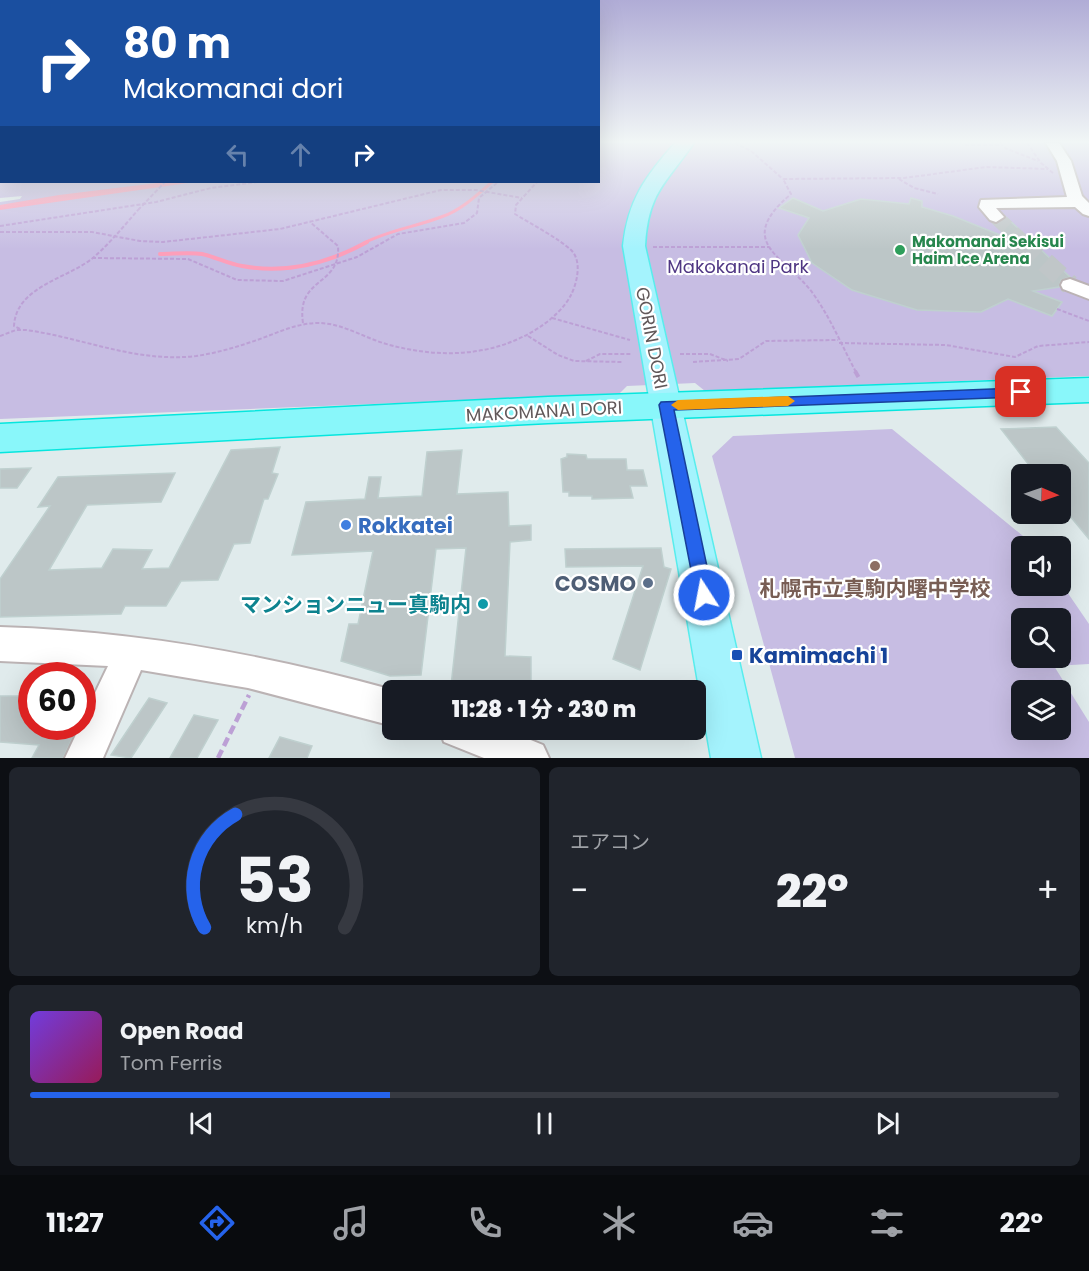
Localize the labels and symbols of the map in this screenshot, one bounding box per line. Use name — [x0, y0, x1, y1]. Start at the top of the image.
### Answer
place label: Makomanai Sekisui Haim Ice Arena — [912, 231, 1064, 269]
marker: Makomanai Sekisui Haim Ice Arena — [893, 243, 907, 257]
park label: Makokanai Park — [667, 254, 809, 279]
street label: GORIN DORI — [630, 285, 674, 391]
pin — [995, 366, 1046, 417]
street label: MAKOMANAI DORI — [465, 394, 623, 428]
north arrow — [1011, 464, 1071, 524]
place label: Rokkatei — [358, 511, 453, 540]
marker: Rokkatei — [339, 518, 353, 532]
marker: 札幌市立真駒内曙中学校 — [868, 559, 882, 573]
position arrow — [672, 563, 736, 627]
place label: COSMO — [555, 569, 636, 598]
place label: 札幌市立真駒内曙中学校 — [760, 574, 991, 603]
marker: COSMO — [641, 576, 655, 590]
place label: マンションニュー真駒内 — [240, 590, 471, 619]
marker: マンションニュー真駒内 — [476, 597, 490, 611]
place label: Kamimachi 1 — [749, 641, 888, 670]
marker: Kamimachi 1 — [730, 648, 744, 662]
speed limit sign: 60 — [18, 662, 96, 740]

